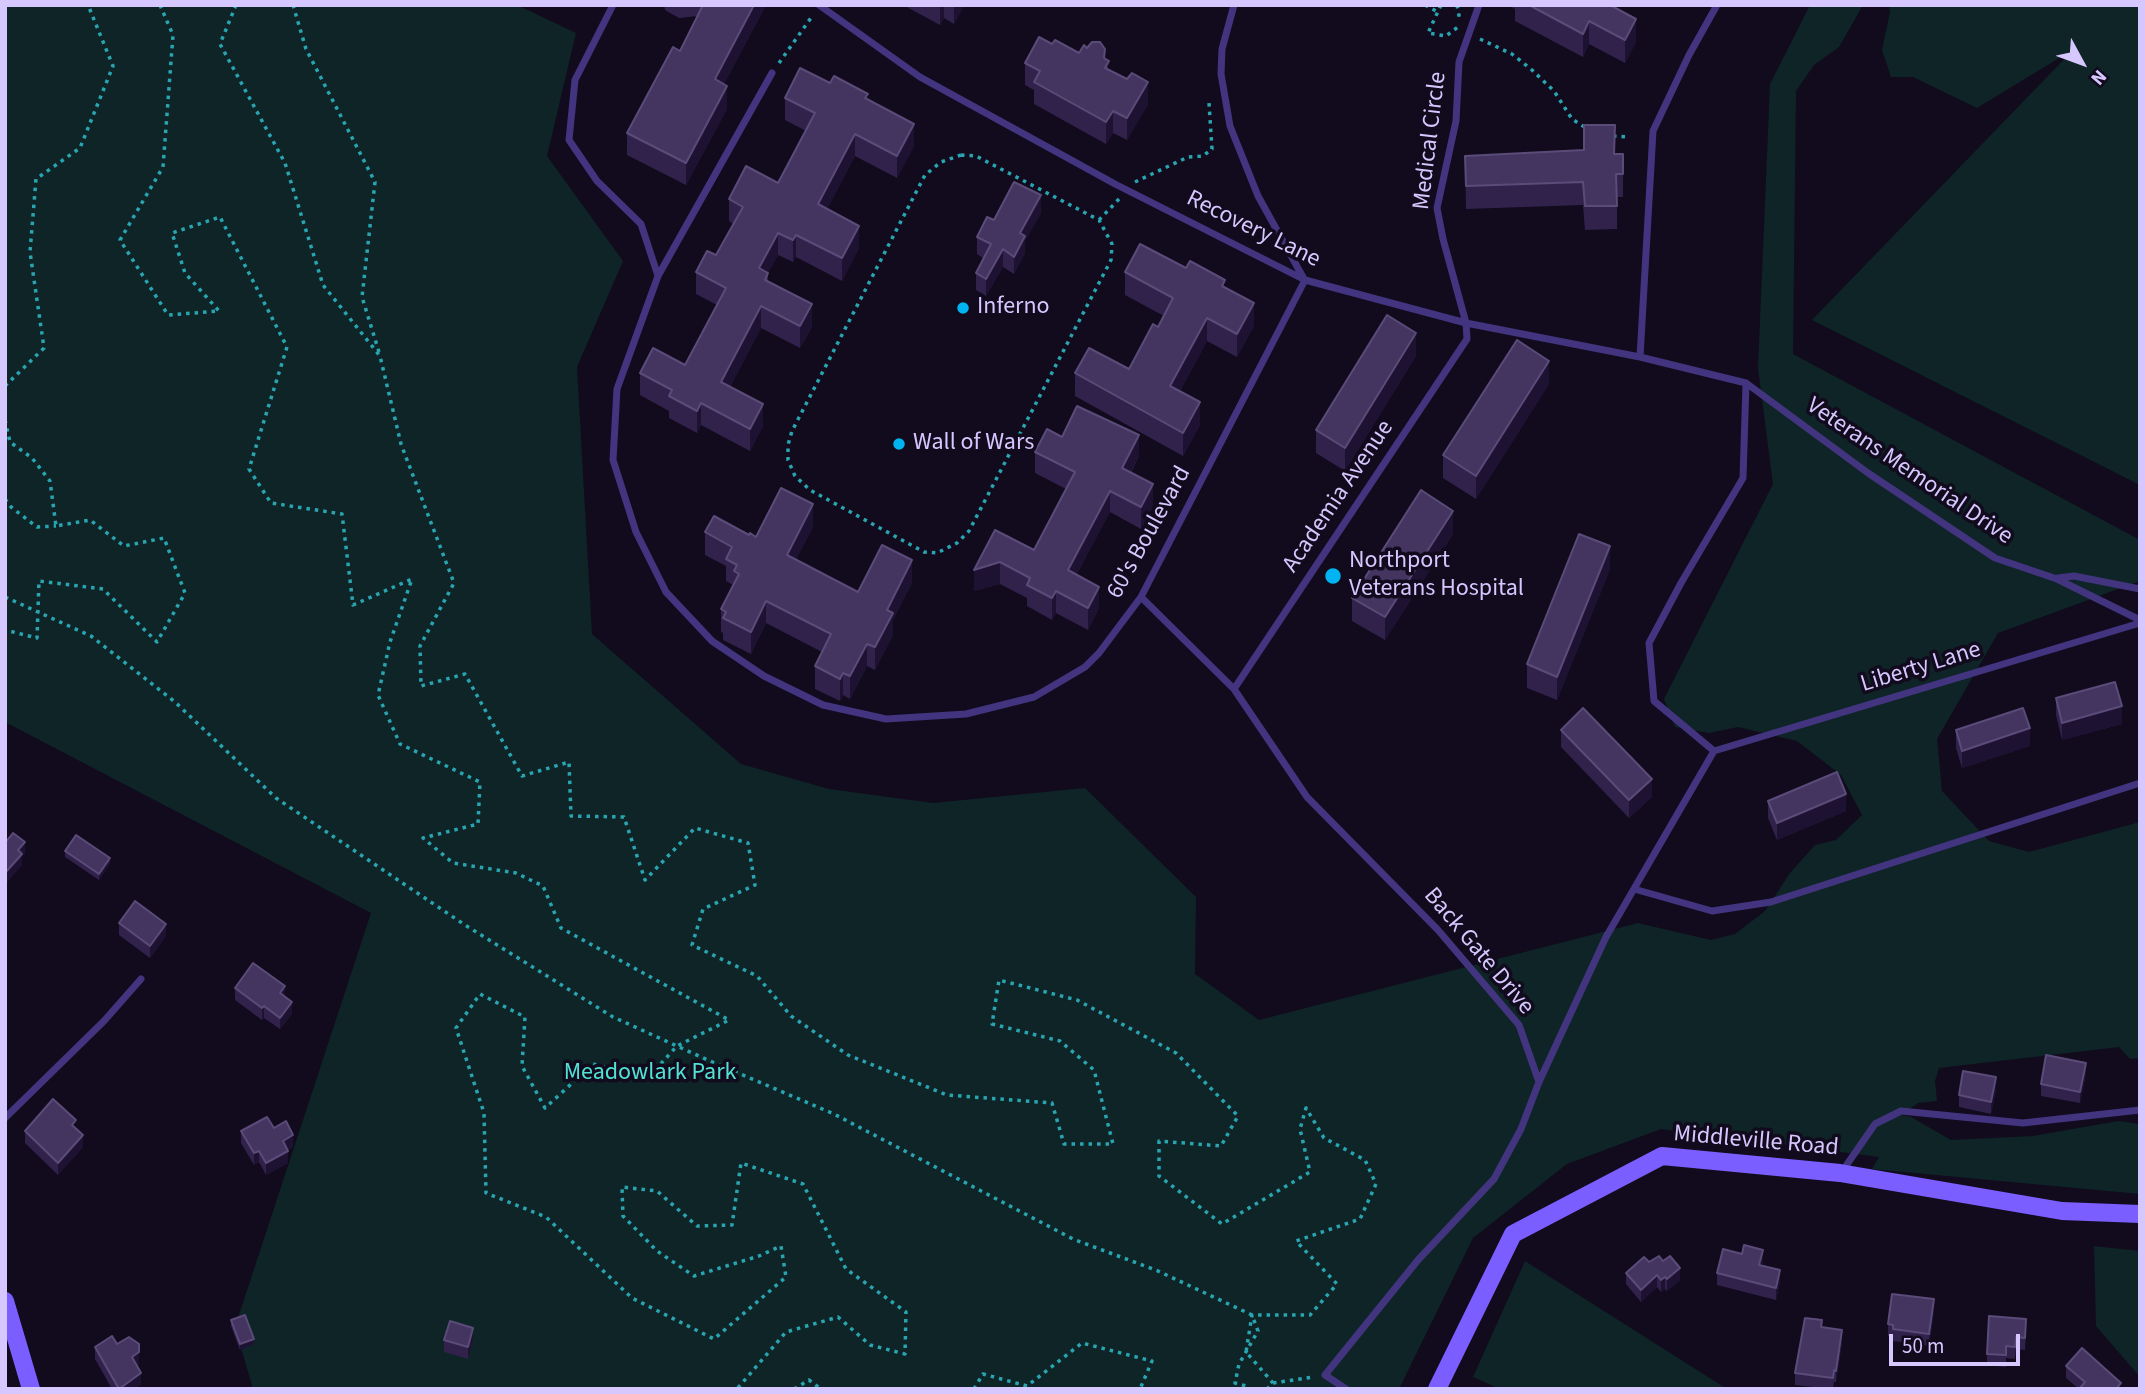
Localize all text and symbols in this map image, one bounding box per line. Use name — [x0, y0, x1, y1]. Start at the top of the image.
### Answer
north arrow — [2047, 28, 2117, 98]
text: N — [2084, 63, 2113, 91]
street label: Medical Circle — [1408, 70, 1454, 212]
street label: Recovery Lane — [1181, 185, 1325, 275]
place label: Inferno — [977, 294, 1050, 322]
marker: Inferno — [955, 300, 971, 316]
street label: Veterans Memorial Drive — [1800, 392, 2018, 552]
street label: Academia Avenue — [1277, 415, 1401, 579]
place label: Wall of Wars — [913, 430, 1034, 458]
marker: Wall of Wars — [891, 436, 907, 452]
street label: 60's Boulevard — [1102, 462, 1198, 604]
place label: Northport Veterans Hospital — [1349, 548, 1524, 604]
marker: Northport Veterans Hospital — [1323, 566, 1343, 586]
street label: Liberty Lane — [1858, 636, 1984, 700]
street label: Back Gate Drive — [1417, 883, 1539, 1021]
park label: Meadowlark Park — [564, 1060, 736, 1088]
street label: Middleville Road — [1672, 1120, 1840, 1164]
scale bar — [1893, 1320, 2024, 1364]
text: 50 m — [1902, 1331, 1944, 1361]

